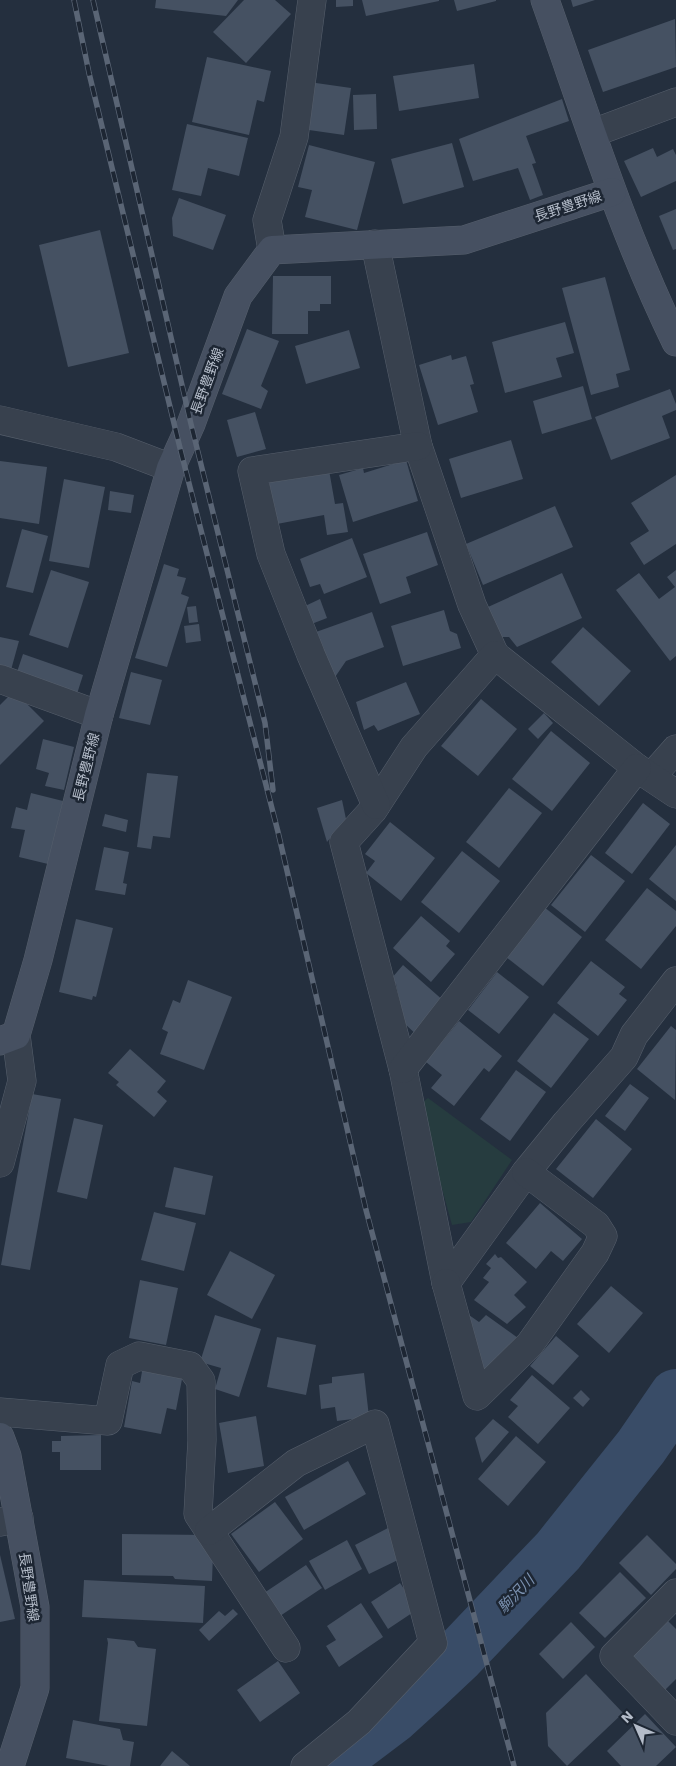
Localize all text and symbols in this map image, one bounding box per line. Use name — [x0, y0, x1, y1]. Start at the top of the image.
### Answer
street label: 長野豊野線 — [532, 188, 604, 224]
street label: 長野豊野線 — [188, 345, 226, 417]
street label: 長野豊野線 — [70, 731, 102, 803]
street label: 長野豊野線 — [16, 1551, 42, 1623]
water label: 駒沢川 — [494, 1570, 539, 1616]
north arrow — [611, 1701, 661, 1751]
text: N — [617, 1707, 636, 1726]

